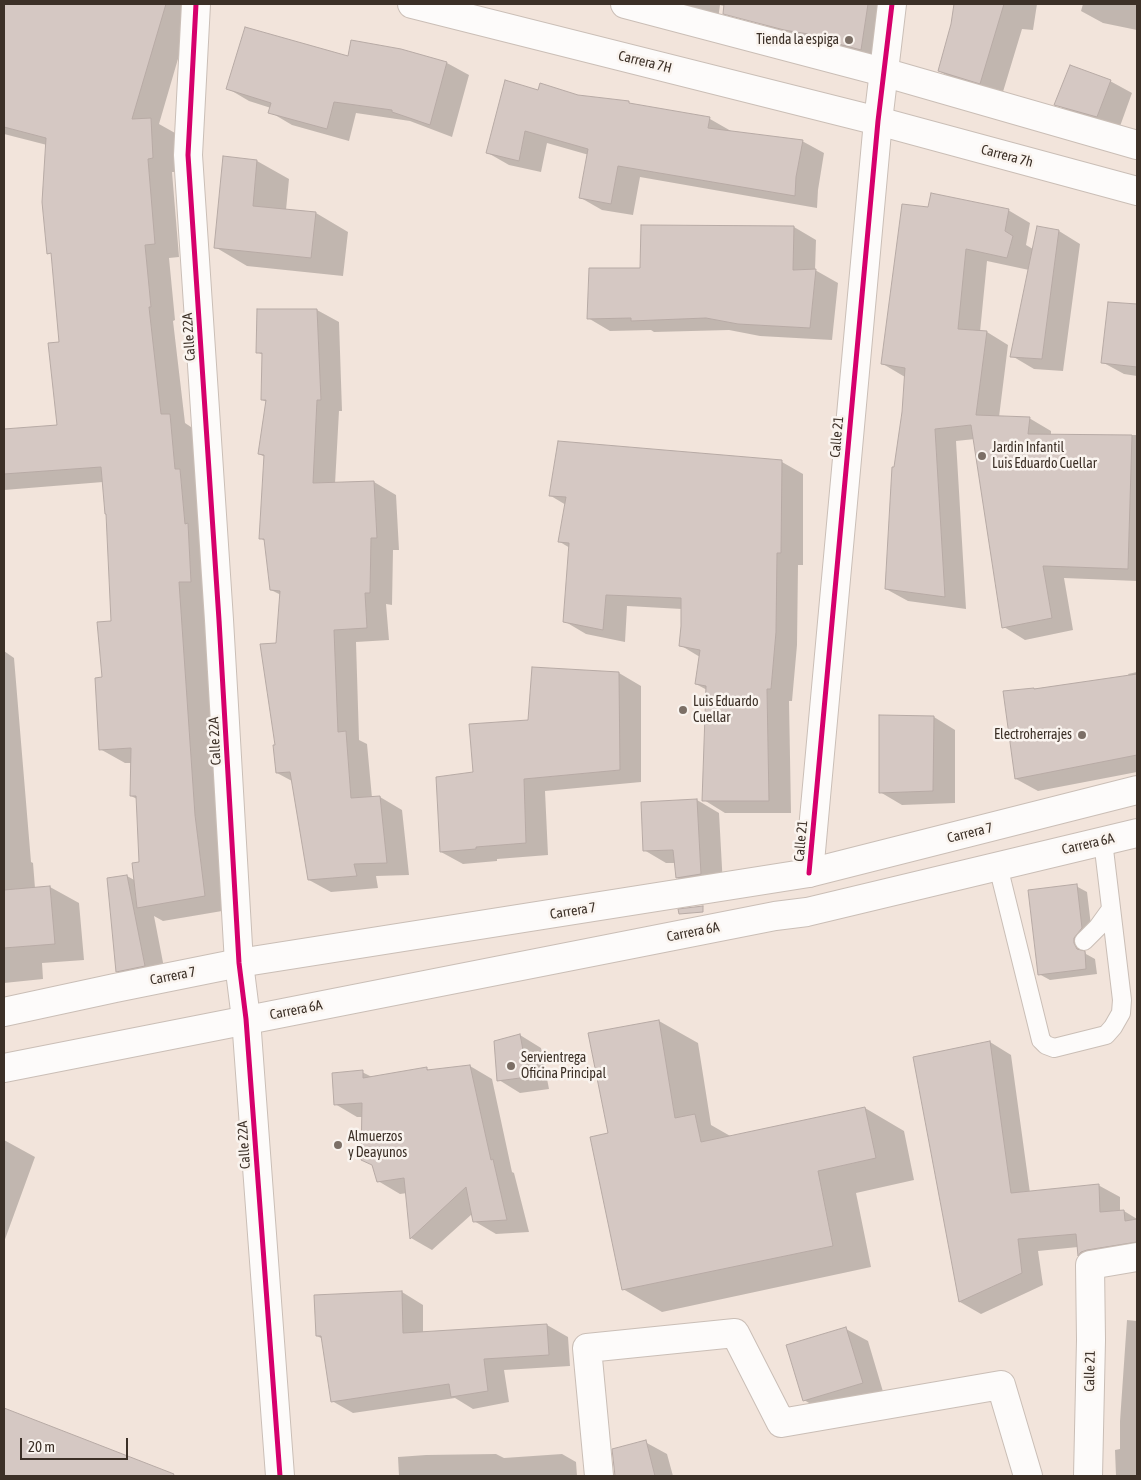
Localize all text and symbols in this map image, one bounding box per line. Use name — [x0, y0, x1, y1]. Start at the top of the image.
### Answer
place label: Tienda la espiga — [756, 32, 839, 48]
marker: Tienda la espiga — [843, 34, 855, 46]
street label: Carrera 7H — [617, 47, 673, 77]
street label: Carrera 7h — [979, 141, 1035, 171]
street label: Calle 22A — [179, 312, 199, 362]
street label: Calle 21 — [827, 416, 847, 458]
place label: Jardin Infantil Luis Eduardo Cuellar — [992, 440, 1097, 472]
marker: Jardin Infantil Luis Eduardo Cuellar — [976, 450, 988, 462]
place label: Luis Eduardo Cuellar — [693, 694, 758, 726]
marker: Luis Eduardo Cuellar — [677, 704, 689, 716]
street label: Calle 22A — [205, 716, 225, 766]
place label: Electroherrajes — [994, 727, 1072, 743]
marker: Electroherrajes — [1076, 729, 1088, 741]
street label: Carrera 7 — [946, 819, 994, 847]
street label: Calle 21 — [791, 820, 811, 862]
street label: Carrera 6A — [1060, 830, 1116, 858]
street label: Carrera 7 — [549, 899, 597, 923]
street label: Carrera 6A — [665, 919, 721, 945]
street label: Carrera 7 — [149, 963, 197, 989]
street label: Carrera 6A — [268, 997, 324, 1023]
place label: Servientrega Oficina Principal — [521, 1050, 606, 1082]
marker: Servientrega Oficina Principal — [505, 1060, 517, 1072]
street label: Calle 22A — [234, 1120, 254, 1170]
place label: Almuerzos y Deayunos — [348, 1129, 407, 1162]
marker: Almuerzos y Deayunos — [332, 1139, 344, 1151]
street label: Calle 21 — [1081, 1350, 1099, 1392]
scale bar — [22, 1428, 130, 1460]
text: 20 m — [28, 1438, 55, 1455]

